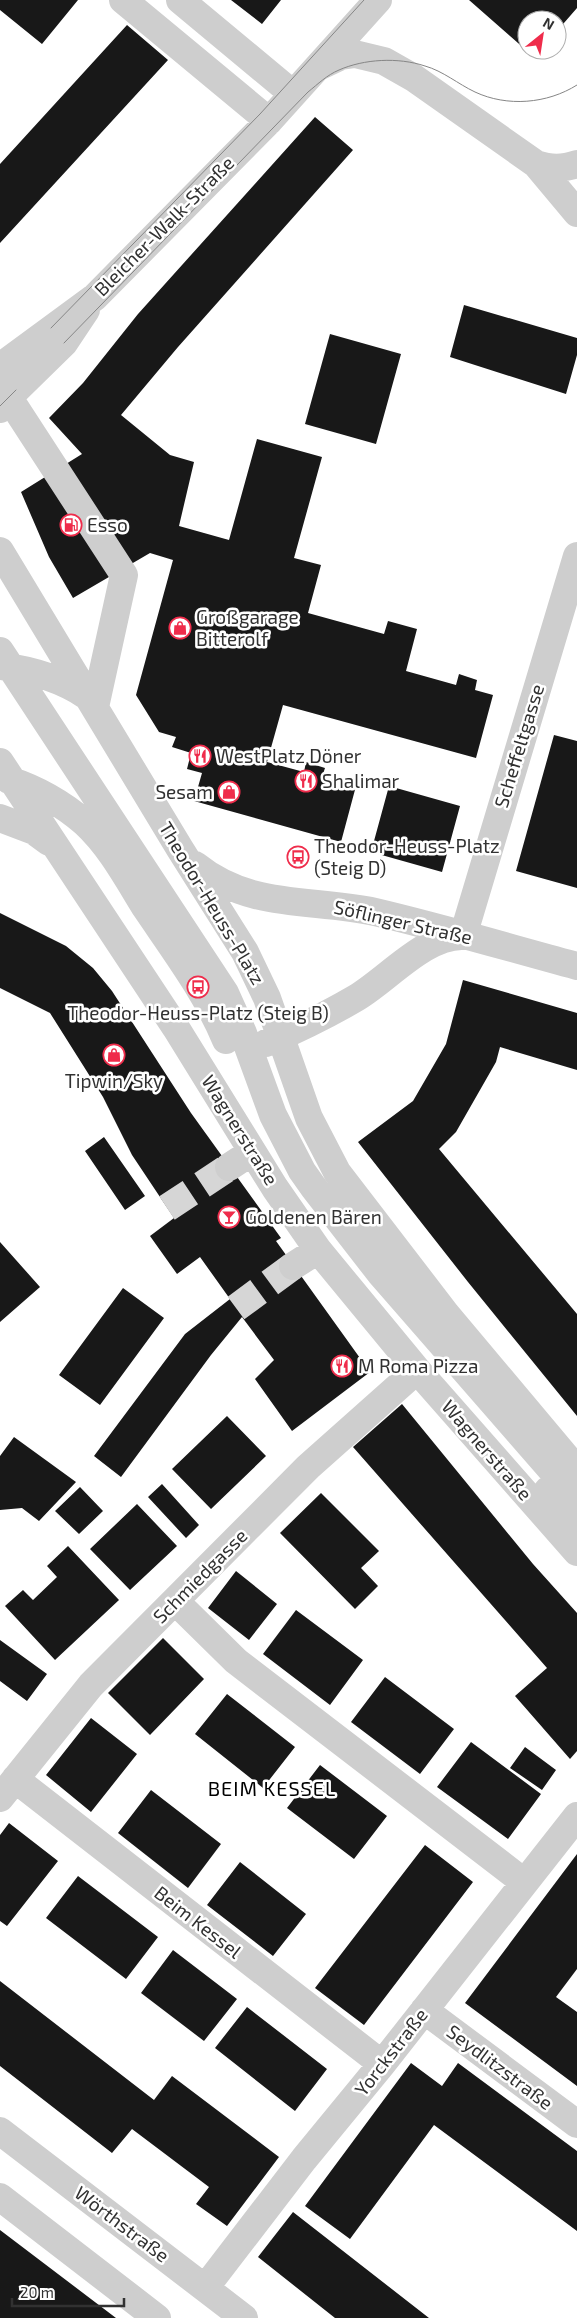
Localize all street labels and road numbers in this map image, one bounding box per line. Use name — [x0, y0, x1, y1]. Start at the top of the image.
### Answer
street label: Bleicher-Walk-Straße — [89, 151, 238, 300]
street label: Scheffeltgasse — [489, 681, 548, 810]
street label: Theodor-Heuss-Platz — [155, 817, 270, 988]
street label: Söflinger Straße — [332, 894, 474, 949]
street label: Wagnerstraße — [197, 1070, 283, 1189]
street label: Wagnerstraße — [437, 1395, 537, 1505]
street label: Schmiedgasse — [148, 1524, 252, 1628]
street label: Beim Kessel — [150, 1881, 247, 1963]
street label: Yorckstraße — [349, 2003, 432, 2100]
street label: Seydlitzstraße — [443, 2019, 558, 2114]
street label: Wörthstraße — [71, 2181, 174, 2267]

